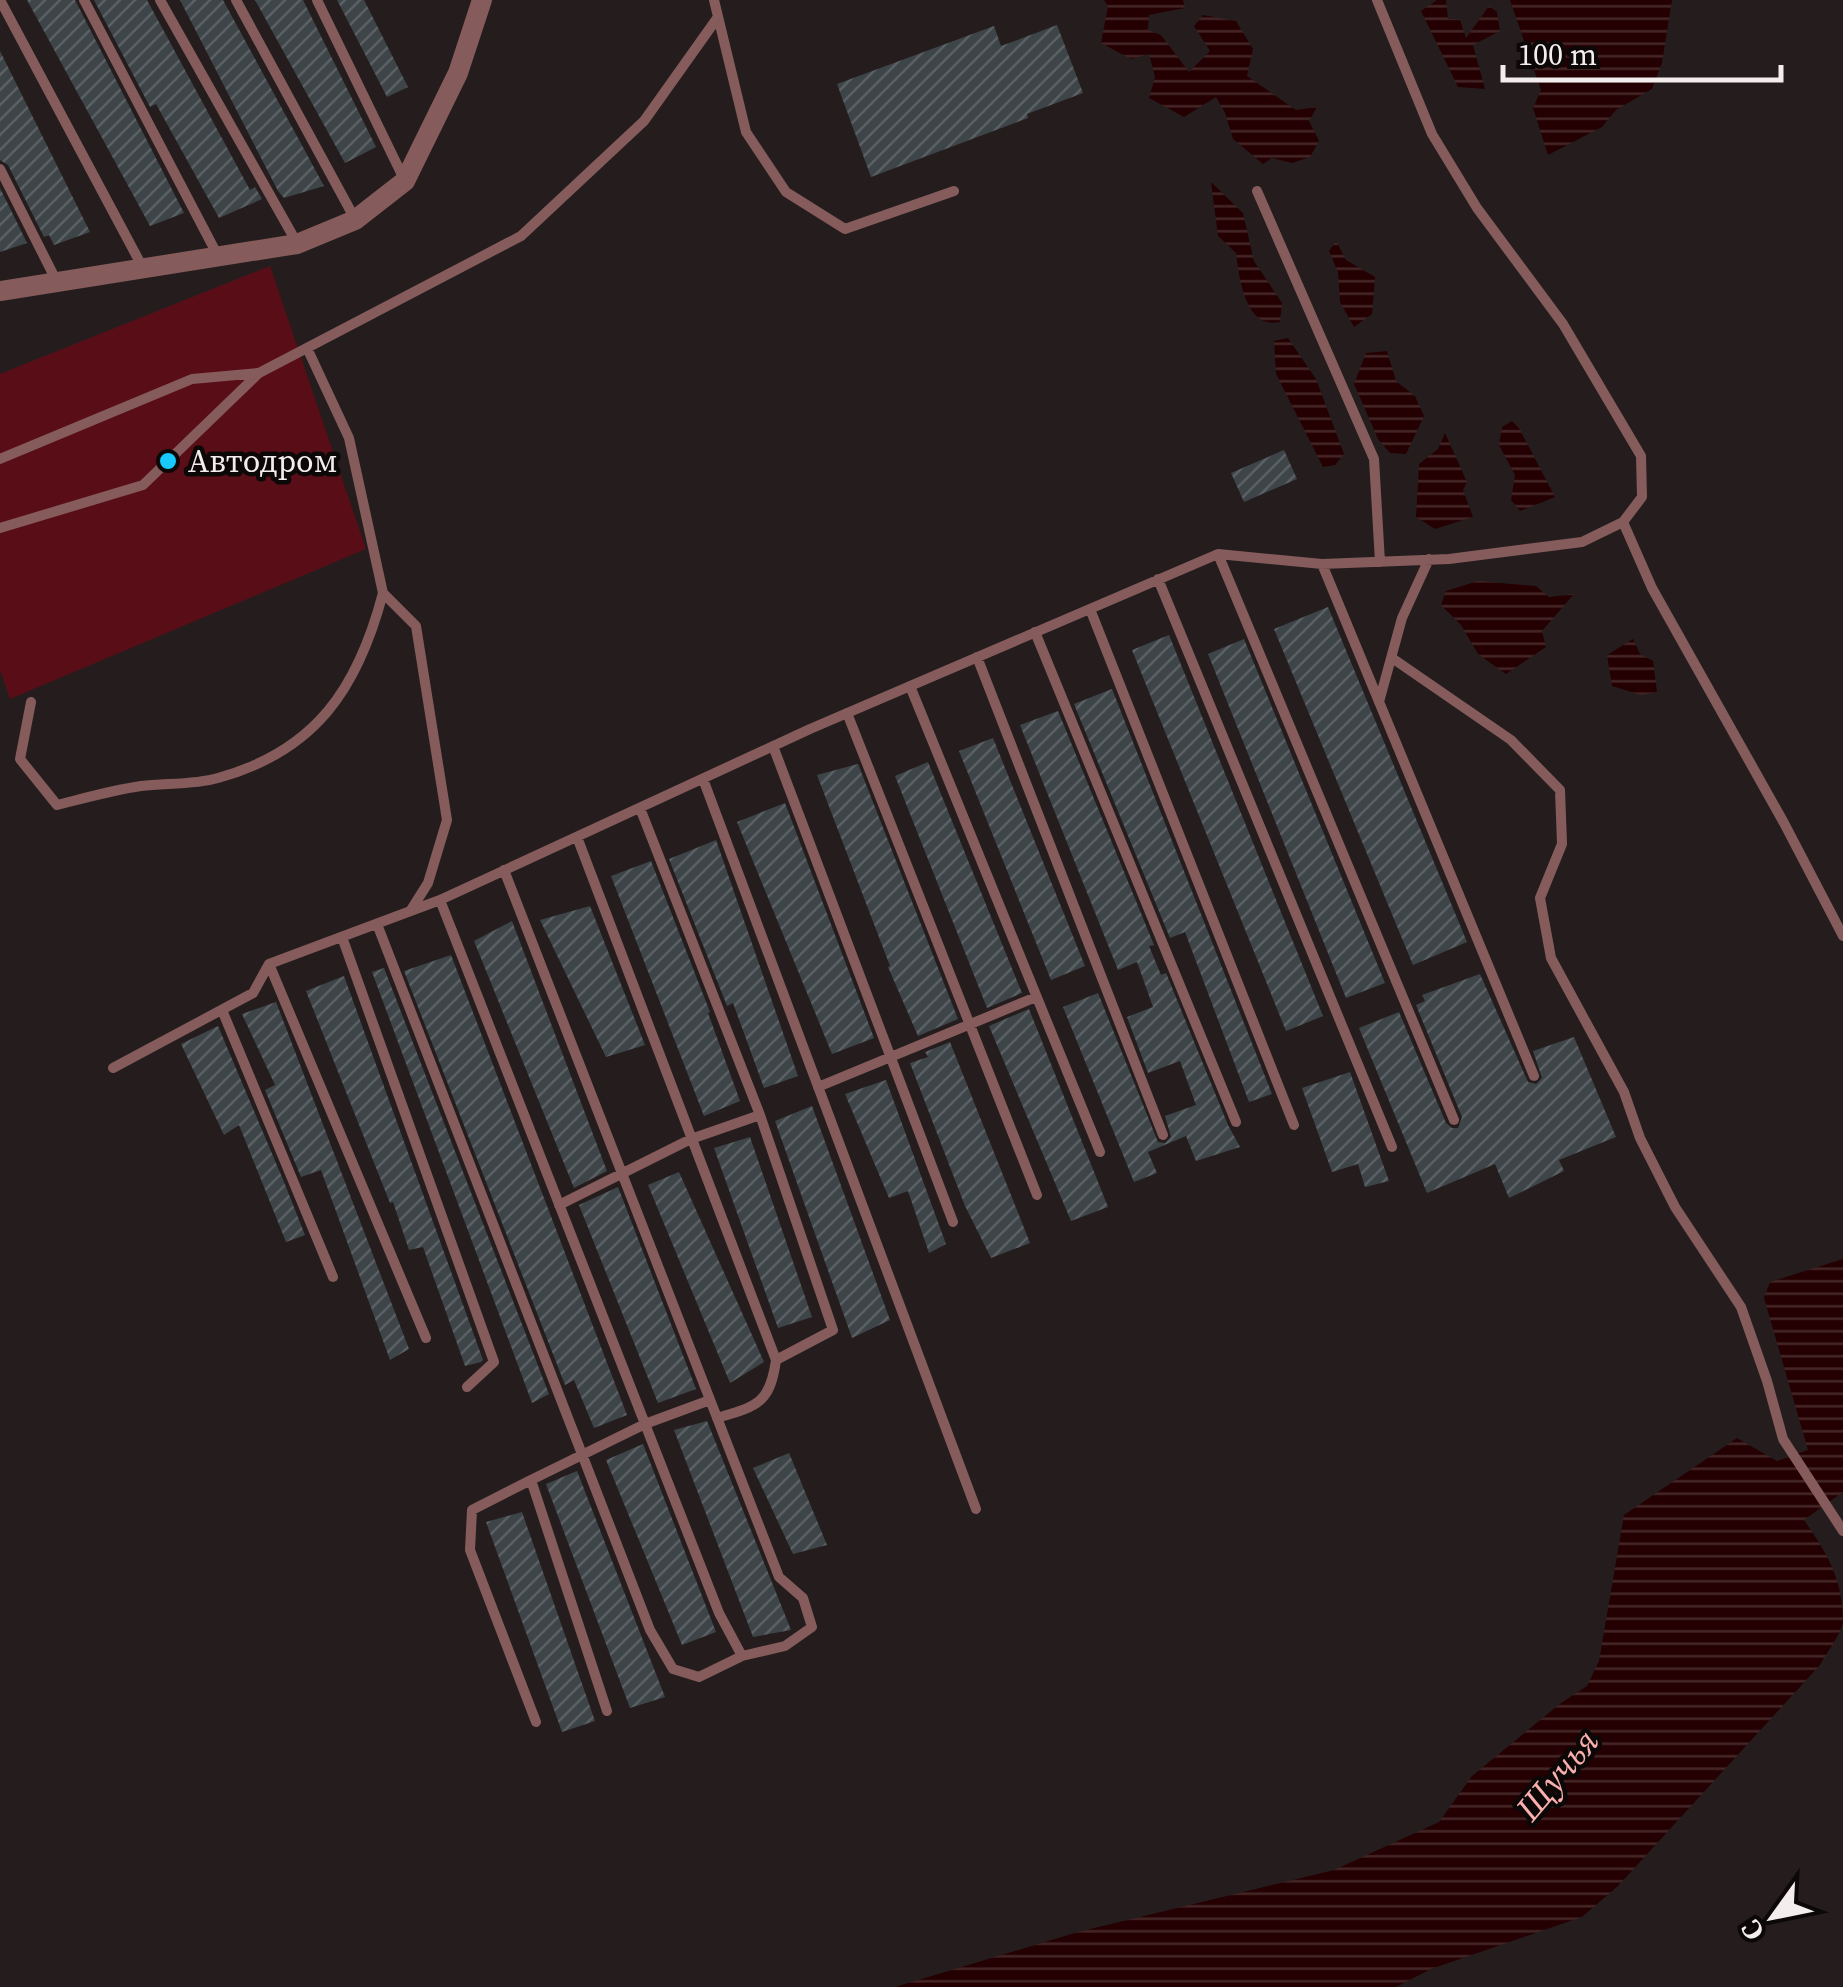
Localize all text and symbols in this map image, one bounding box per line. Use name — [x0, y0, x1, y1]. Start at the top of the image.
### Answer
scale bar — [1503, 20, 1780, 82]
text: 100 m — [1518, 34, 1597, 75]
place label: Автодром — [188, 439, 337, 483]
marker: Автодром — [157, 450, 179, 472]
water label: Щучья — [1504, 1719, 1610, 1832]
north arrow — [1723, 1867, 1823, 1967]
text: С — [1731, 1913, 1773, 1948]

